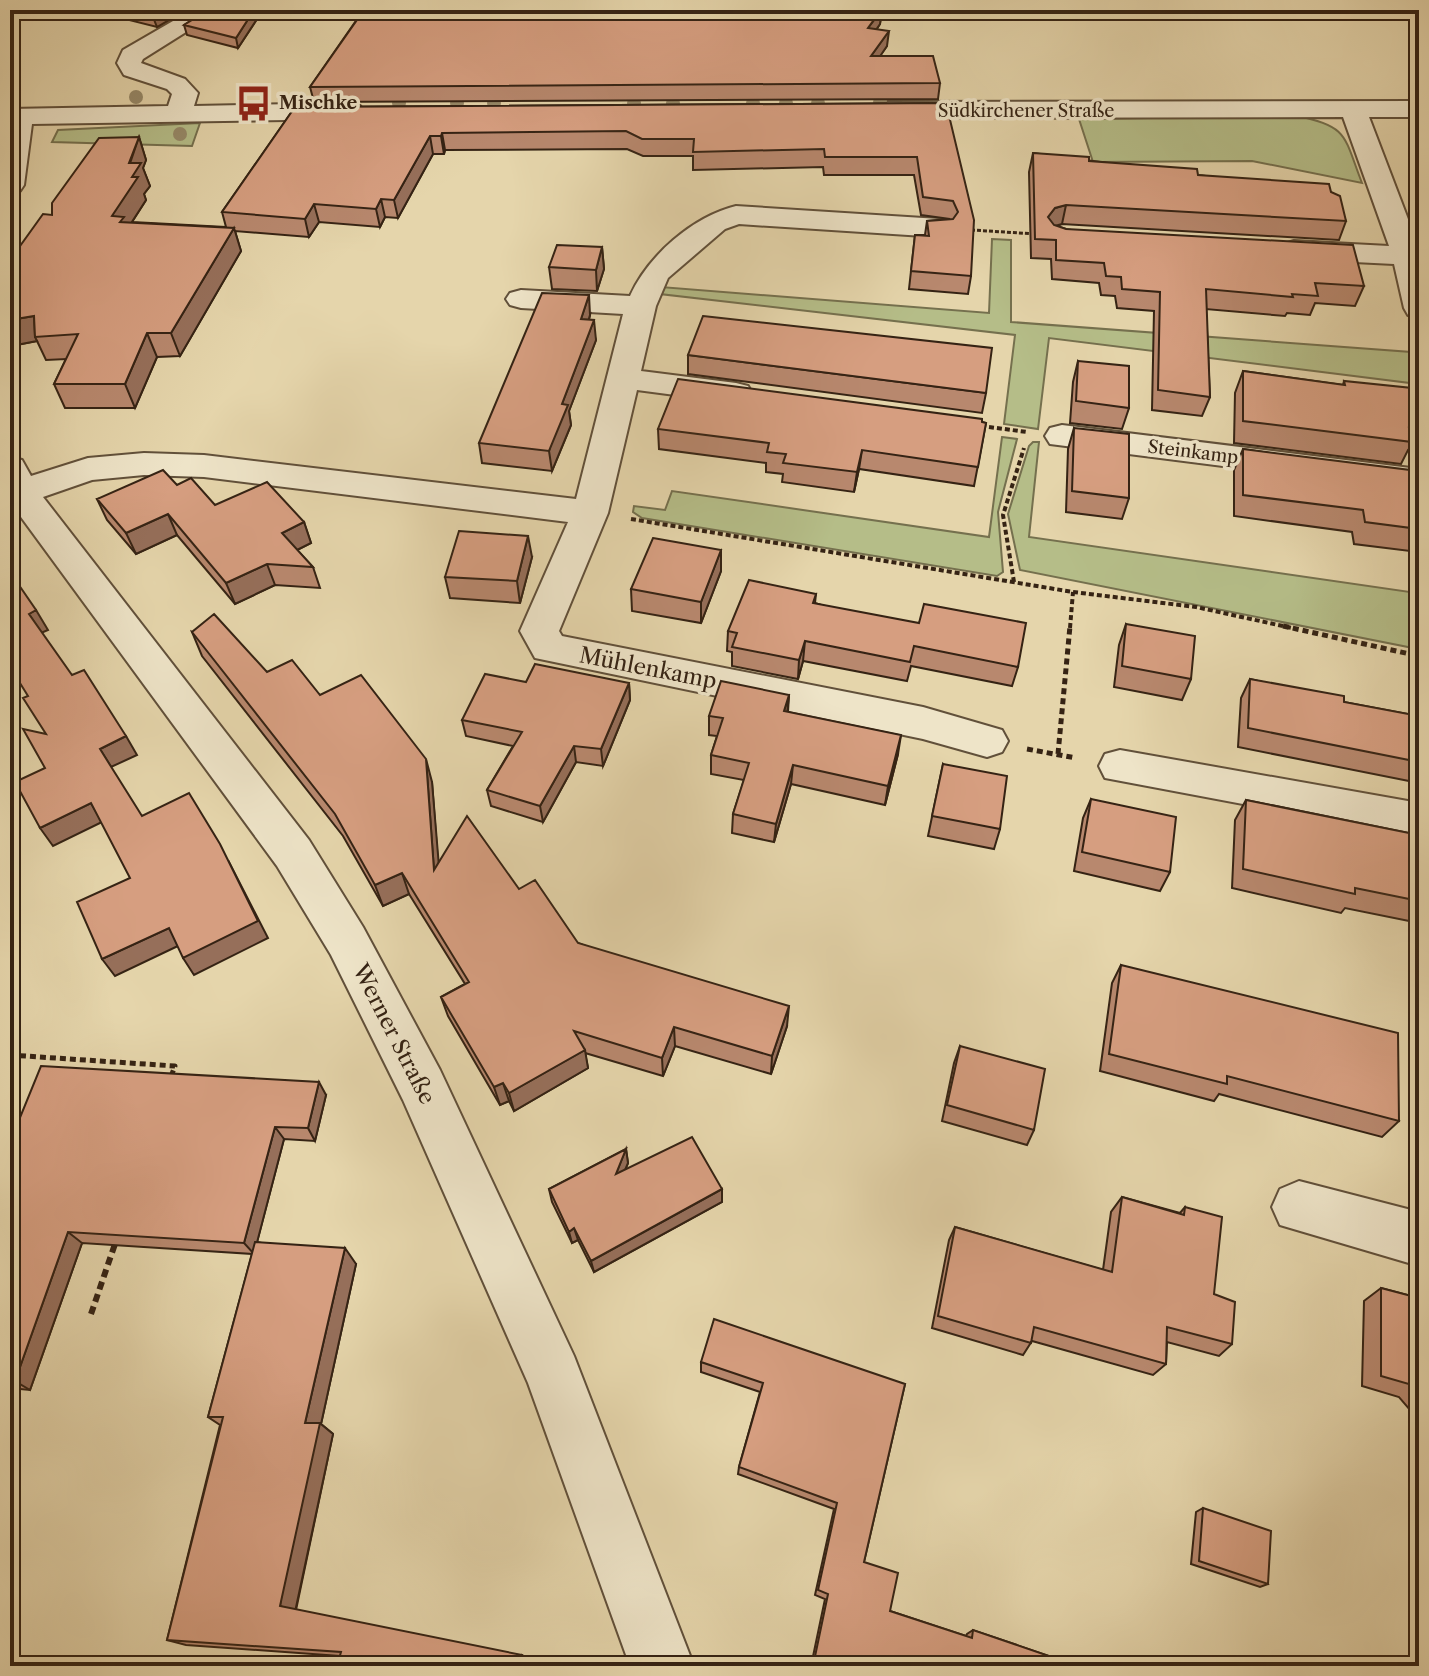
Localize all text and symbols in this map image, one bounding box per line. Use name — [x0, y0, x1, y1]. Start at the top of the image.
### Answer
bus stop icon: Mischke — [234, 84, 272, 122]
place label: Mischke — [279, 92, 357, 114]
street label: Südkirchener Straße — [938, 100, 1114, 122]
street label: Steinkamp — [1146, 436, 1240, 468]
street label: Mühlenkamp — [577, 641, 719, 695]
street label: Werner Straße — [347, 958, 441, 1109]

